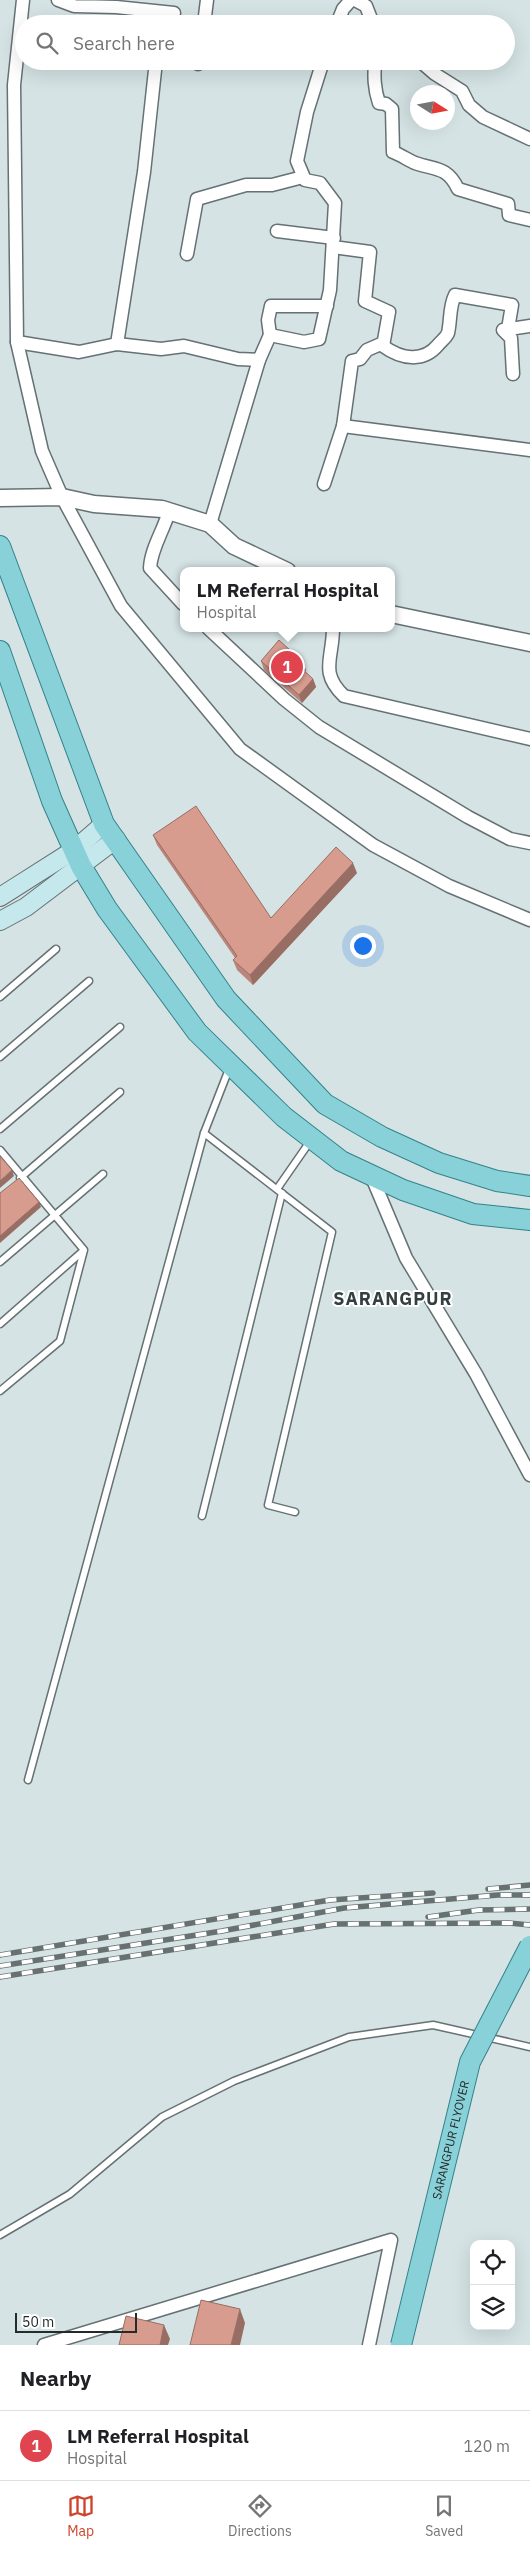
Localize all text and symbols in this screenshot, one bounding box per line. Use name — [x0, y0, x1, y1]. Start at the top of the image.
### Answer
search box — [15, 15, 515, 70]
icon: search — [33, 29, 61, 57]
text: Search here — [73, 31, 175, 55]
north arrow — [410, 85, 455, 130]
popup — [180, 567, 395, 632]
text: LM Referral Hospital — [197, 578, 378, 602]
text: Hospital — [197, 602, 256, 622]
pin: 1 — [271, 648, 303, 686]
your location — [350, 933, 376, 959]
district label: SARANGPUR — [333, 1287, 453, 1310]
street label: SARANGPUR FLYOVER — [429, 2079, 472, 2201]
map controls — [470, 2240, 515, 2330]
button: locate — [470, 2240, 515, 2285]
button: layers — [470, 2285, 515, 2330]
scale bar — [15, 2310, 138, 2333]
text: 50 m — [22, 2313, 54, 2331]
text: Nearby — [20, 2364, 91, 2392]
text: LM Referral Hospital — [67, 2424, 249, 2448]
text: 1 — [31, 2436, 41, 2456]
text: 120 m — [463, 2436, 510, 2456]
text: Hospital — [67, 2448, 127, 2468]
tab: Map — [67, 2492, 95, 2540]
tab: Directions — [228, 2492, 292, 2540]
tab: Saved — [425, 2492, 463, 2540]

